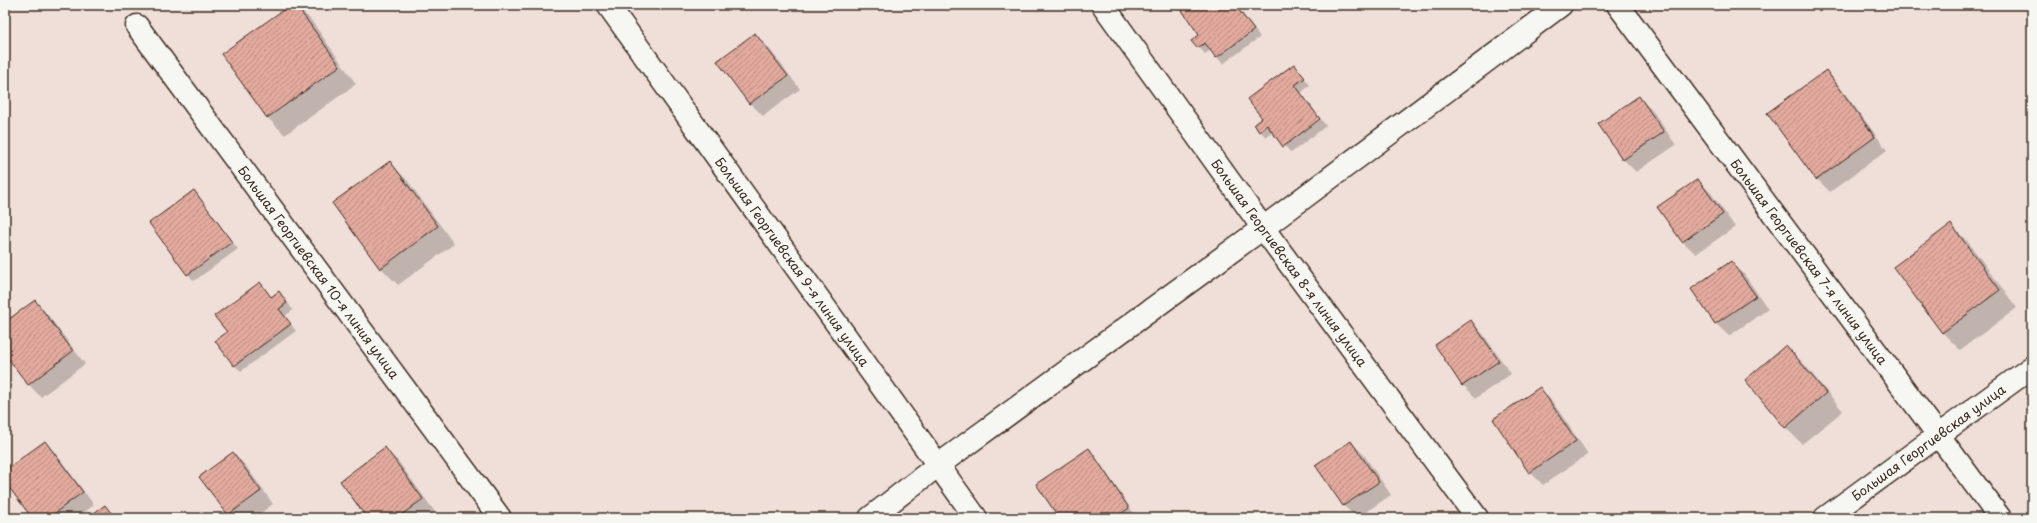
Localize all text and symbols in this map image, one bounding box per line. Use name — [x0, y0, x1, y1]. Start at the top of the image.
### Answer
street label: Большая Георгиевская 9-я линия улица — [711, 153, 875, 371]
street label: Большая Георгиевская 8-я линия улица — [1207, 155, 1373, 371]
street label: Большая Георгиевская 7-я линия улица — [1727, 155, 1893, 369]
street label: Большая Георгиевская 10-я линия улица — [234, 161, 405, 383]
street label: Большая Георгиевская улица — [1847, 379, 2010, 505]

